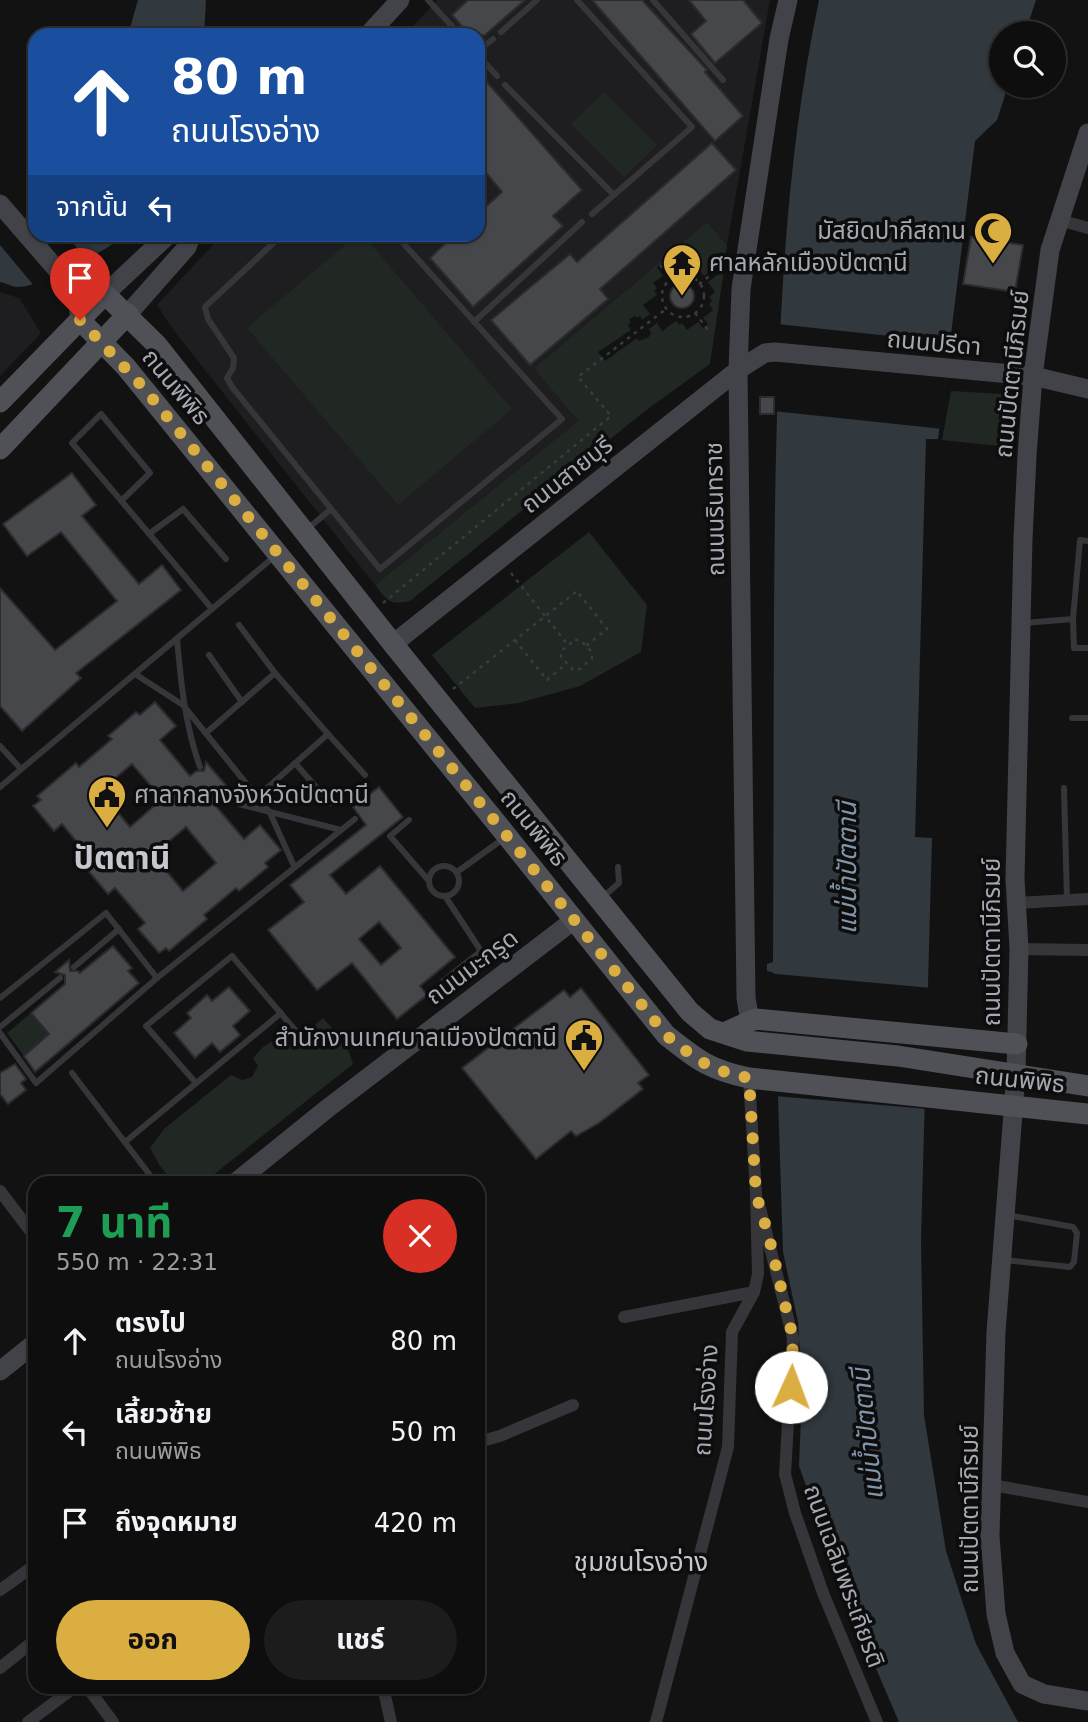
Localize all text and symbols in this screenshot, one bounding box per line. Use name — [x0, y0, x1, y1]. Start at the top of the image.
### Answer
map controls — [989, 21, 1066, 98]
button: search — [989, 21, 1066, 98]
text: 80 m — [171, 49, 307, 106]
icon: ahead — [56, 56, 147, 147]
text: ถนนโรงอ่าง — [171, 112, 320, 150]
icon: left — [142, 189, 180, 227]
text: จากนั้น — [56, 192, 128, 222]
mosque icon: มัสยิดปากีสถาน — [972, 210, 1014, 265]
place label: มัสยิดปากีสถาน — [817, 217, 966, 245]
temple icon: ศาลหลักเมืองปัตตานี — [661, 242, 703, 297]
pin — [50, 248, 110, 320]
place label: ศาลหลักเมืองปัตตานี — [709, 249, 908, 277]
icon: arrive — [61, 259, 99, 297]
street label: ถนนปัตตานีภิรมย์ — [989, 289, 1035, 459]
street label: ถนนปรีดา — [886, 325, 982, 361]
street label: ถนนพิพิธ — [136, 343, 216, 431]
street label: ถนนสายบุรี — [516, 431, 619, 520]
street label: ถนนนรินทราช — [700, 442, 730, 576]
public building icon: ศาลากลางจังหวัดปัตตานี — [86, 774, 128, 829]
place label: ศาลากลางจังหวัดปัตตานี — [134, 781, 369, 809]
street label: ถนนพิพิธ — [495, 784, 573, 872]
water label: แม่น้ำปัตตานี — [829, 799, 862, 934]
district label: ปัตตานี — [74, 839, 170, 877]
street label: ถนนปัตตานีภิรมย์ — [978, 858, 1006, 1026]
street label: ถนนมะกรูด — [421, 923, 524, 1011]
public building icon: สำนักงานเทศบาลเมืองปัตตานี — [563, 1017, 605, 1072]
place label: สำนักงานเทศบาลเมืองปัตตานี — [274, 1024, 557, 1052]
street label: ถนนพิพิธ — [974, 1061, 1066, 1099]
text: 7 นาที — [56, 1198, 172, 1247]
button: close — [383, 1199, 457, 1273]
text: 550 m · 22:31 — [56, 1249, 218, 1275]
text: ตรงไป — [115, 1308, 186, 1338]
icon: ahead — [56, 1322, 94, 1360]
text: 80 m — [390, 1326, 457, 1356]
street label: ถนนโรงอ่าง — [688, 1343, 724, 1457]
text: ถนนโรงอ่าง — [115, 1347, 222, 1373]
position arrow — [754, 1350, 828, 1424]
water label: แม่น้ำปัตตานี — [842, 1364, 889, 1502]
text: เลี้ยวซ้าย — [115, 1399, 212, 1429]
icon: left — [56, 1413, 94, 1451]
text: 50 m — [390, 1417, 457, 1447]
street label: ถนนปัตตานีภิรมย์ — [956, 1425, 984, 1593]
text: ถนนพิพิธ — [115, 1438, 202, 1464]
street label: ถนนเฉลิมพระเกียรติ — [798, 1481, 890, 1671]
icon: arrive — [56, 1504, 94, 1542]
text: ถึงจุดหมาย — [115, 1507, 238, 1537]
text: 420 m — [374, 1508, 457, 1538]
district label: ชุมชนโรงอ่าง — [574, 1547, 708, 1578]
button: ออก — [56, 1600, 250, 1680]
button: แชร์ — [264, 1600, 457, 1680]

